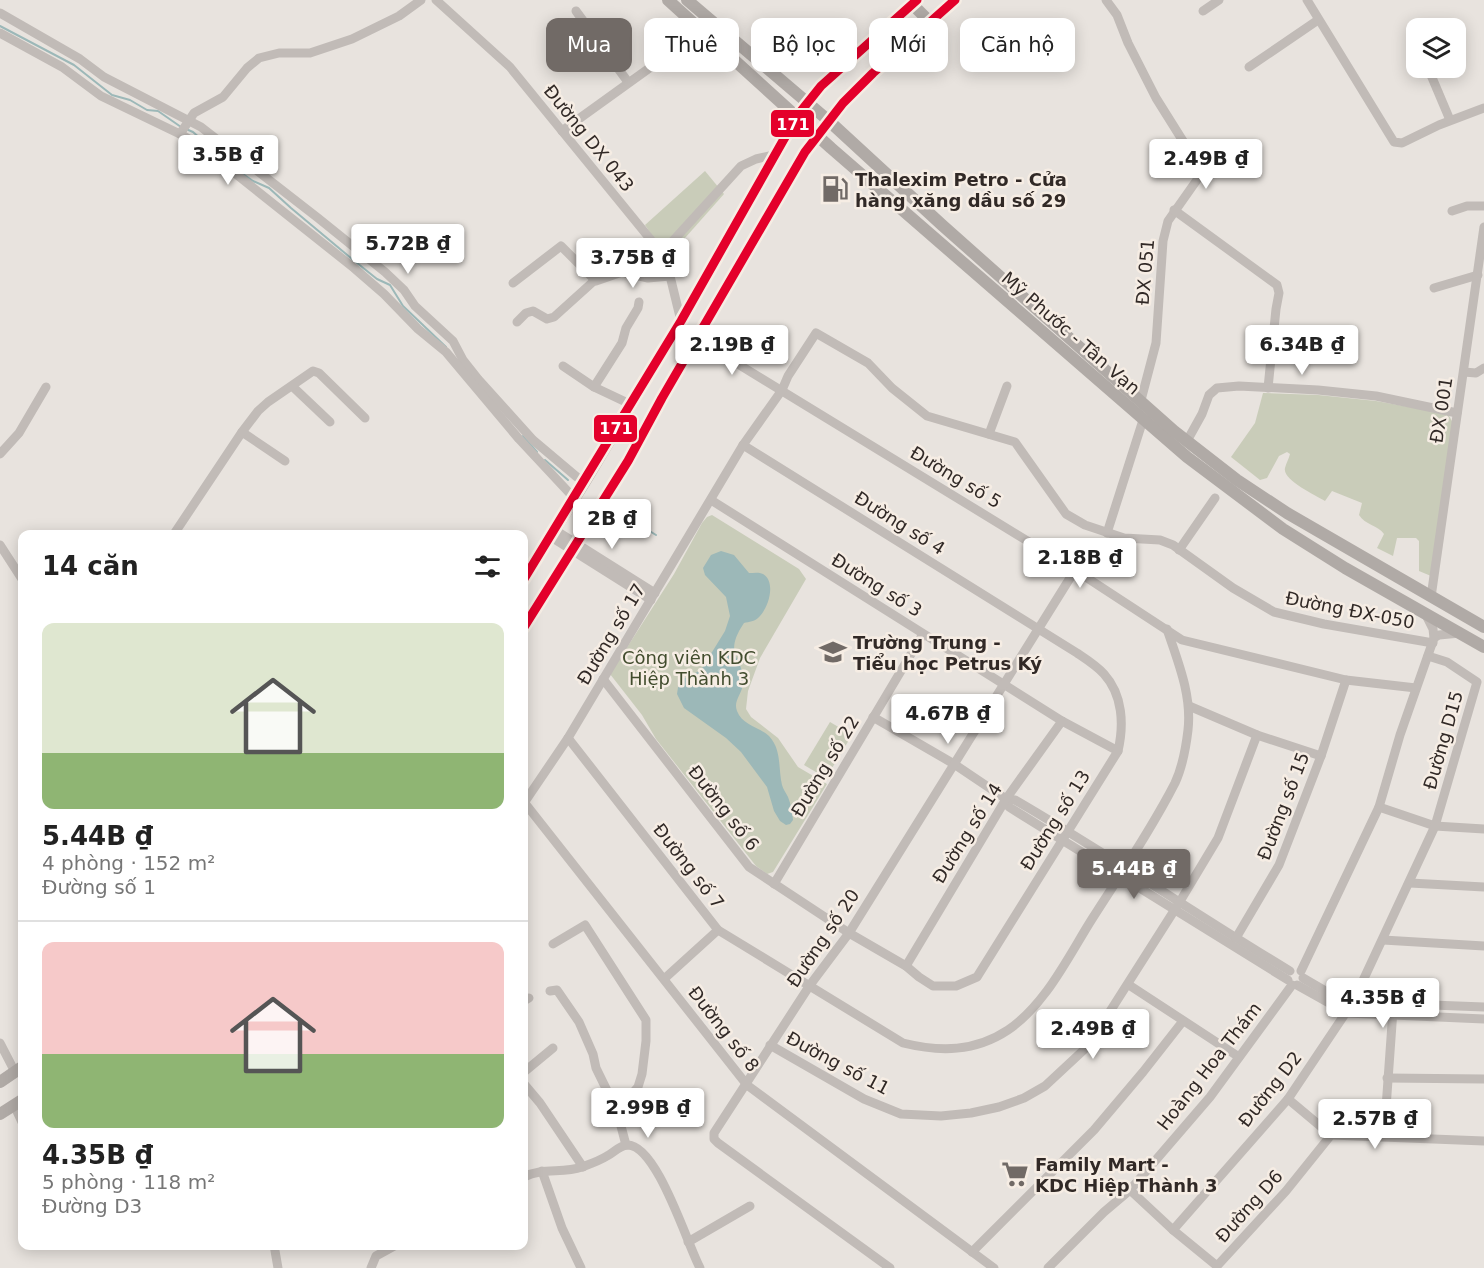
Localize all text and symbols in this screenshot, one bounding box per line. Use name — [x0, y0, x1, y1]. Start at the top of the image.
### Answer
chip: Mua — [546, 18, 632, 72]
chip: Thuê — [644, 18, 739, 72]
chip: Bộ lọc — [751, 18, 857, 72]
chip: Mới — [869, 18, 948, 72]
chip: Căn hộ — [960, 18, 1075, 72]
map controls — [1406, 18, 1466, 78]
button: layers — [1406, 18, 1466, 78]
street label: Đường DX 043 — [540, 80, 638, 196]
line badge: 171 — [770, 109, 815, 138]
text: 171 — [776, 115, 810, 134]
pin: 3.5B ₫ — [179, 135, 277, 186]
pin: 2.49B ₫ — [1151, 139, 1261, 190]
text: 3.5B ₫ — [192, 142, 264, 166]
text: 2.49B ₫ — [1163, 146, 1249, 170]
place label: Thalexim Petro - Cửa hàng xăng dầu số 29 — [855, 169, 1067, 211]
fuel station icon: Thalexim Petro - Cửa hàng xăng dầu số 29 — [820, 174, 850, 204]
pin: 5.72B ₫ — [353, 224, 463, 275]
text: 5.72B ₫ — [365, 231, 451, 255]
pin: 3.75B ₫ — [578, 238, 688, 289]
street label: ĐX 051 — [1132, 238, 1158, 306]
text: 3.75B ₫ — [590, 245, 676, 269]
street label: Mỹ Phước - Tân Vạn — [998, 267, 1144, 399]
pin: 2.19B ₫ — [677, 325, 787, 376]
pin: 6.34B ₫ — [1247, 325, 1357, 376]
text: 2.19B ₫ — [689, 332, 775, 356]
text: 6.34B ₫ — [1259, 332, 1345, 356]
street label: ĐX 001 — [1425, 376, 1457, 444]
line badge: 171 — [593, 414, 638, 443]
text: 171 — [599, 419, 633, 438]
street label: Đường số 5 — [907, 442, 1005, 512]
street label: Đường số 4 — [851, 487, 949, 559]
pin: 2B ₫ — [576, 499, 648, 550]
text: 2B ₫ — [587, 506, 637, 530]
pin: 2.18B ₫ — [1025, 538, 1135, 589]
text: 2.18B ₫ — [1037, 545, 1123, 569]
street label: Đường số 3 — [828, 549, 926, 621]
icon: filters — [471, 550, 504, 583]
text: 14 căn — [42, 551, 139, 581]
street label: Đường số 17 — [573, 580, 649, 688]
street label: Đường ĐX-050 — [1284, 587, 1416, 633]
place label: Trường Trung - Tiểu học Petrus Ký — [853, 632, 1042, 674]
school or university icon: Trường Trung - Tiểu học Petrus Ký — [818, 637, 848, 667]
park label: Công viên KDC Hiệp Thành 3 — [622, 647, 756, 689]
icon: home — [219, 662, 327, 770]
street label: Đường D15 — [1419, 688, 1467, 792]
pin: 4.67B ₫ — [893, 694, 1003, 745]
text: 4.67B ₫ — [905, 701, 991, 725]
street label: Đường số 22 — [787, 712, 863, 820]
street label: Đường số 15 — [1253, 749, 1313, 863]
street label: Đường số 6 — [684, 761, 764, 855]
street label: Đường số 13 — [1016, 766, 1094, 874]
street label: Đường số 14 — [928, 779, 1006, 887]
street label: Đường số 7 — [649, 819, 729, 913]
text: 5.44B ₫ — [42, 821, 153, 851]
pin: 5.44B ₫ — [1079, 849, 1189, 900]
text: 4 phòng · 152 m² — [42, 851, 215, 875]
text: 5.44B ₫ — [1091, 856, 1177, 880]
text: Đường số 1 — [42, 875, 156, 899]
street label: Đường số 20 — [782, 885, 864, 991]
pin: 4.35B ₫ — [1328, 978, 1438, 1029]
icon: home — [219, 981, 327, 1089]
street label: Đường số 8 — [684, 982, 764, 1076]
text: 4.35B ₫ — [1340, 985, 1426, 1009]
street label: Hoàng Hoa Thám — [1153, 998, 1265, 1134]
pin: 2.49B ₫ — [1038, 1009, 1148, 1060]
text: 2.49B ₫ — [1050, 1016, 1136, 1040]
street label: Đường số 11 — [783, 1027, 893, 1099]
street label: Đường D2 — [1234, 1047, 1306, 1131]
pin: 2.99B ₫ — [593, 1088, 703, 1139]
text: 2.99B ₫ — [605, 1095, 691, 1119]
pin: 2.57B ₫ — [1320, 1099, 1430, 1150]
text: 2.57B ₫ — [1332, 1106, 1418, 1130]
text: 4.35B ₫ — [42, 1140, 153, 1170]
place label: Family Mart - KDC Hiệp Thành 3 — [1035, 1154, 1218, 1196]
supermarket icon: Family Mart - KDC Hiệp Thành 3 — [1000, 1159, 1030, 1189]
street label: Đường D6 — [1211, 1165, 1287, 1247]
text: 5 phòng · 118 m² — [42, 1170, 215, 1194]
text: Đường D3 — [42, 1194, 142, 1218]

